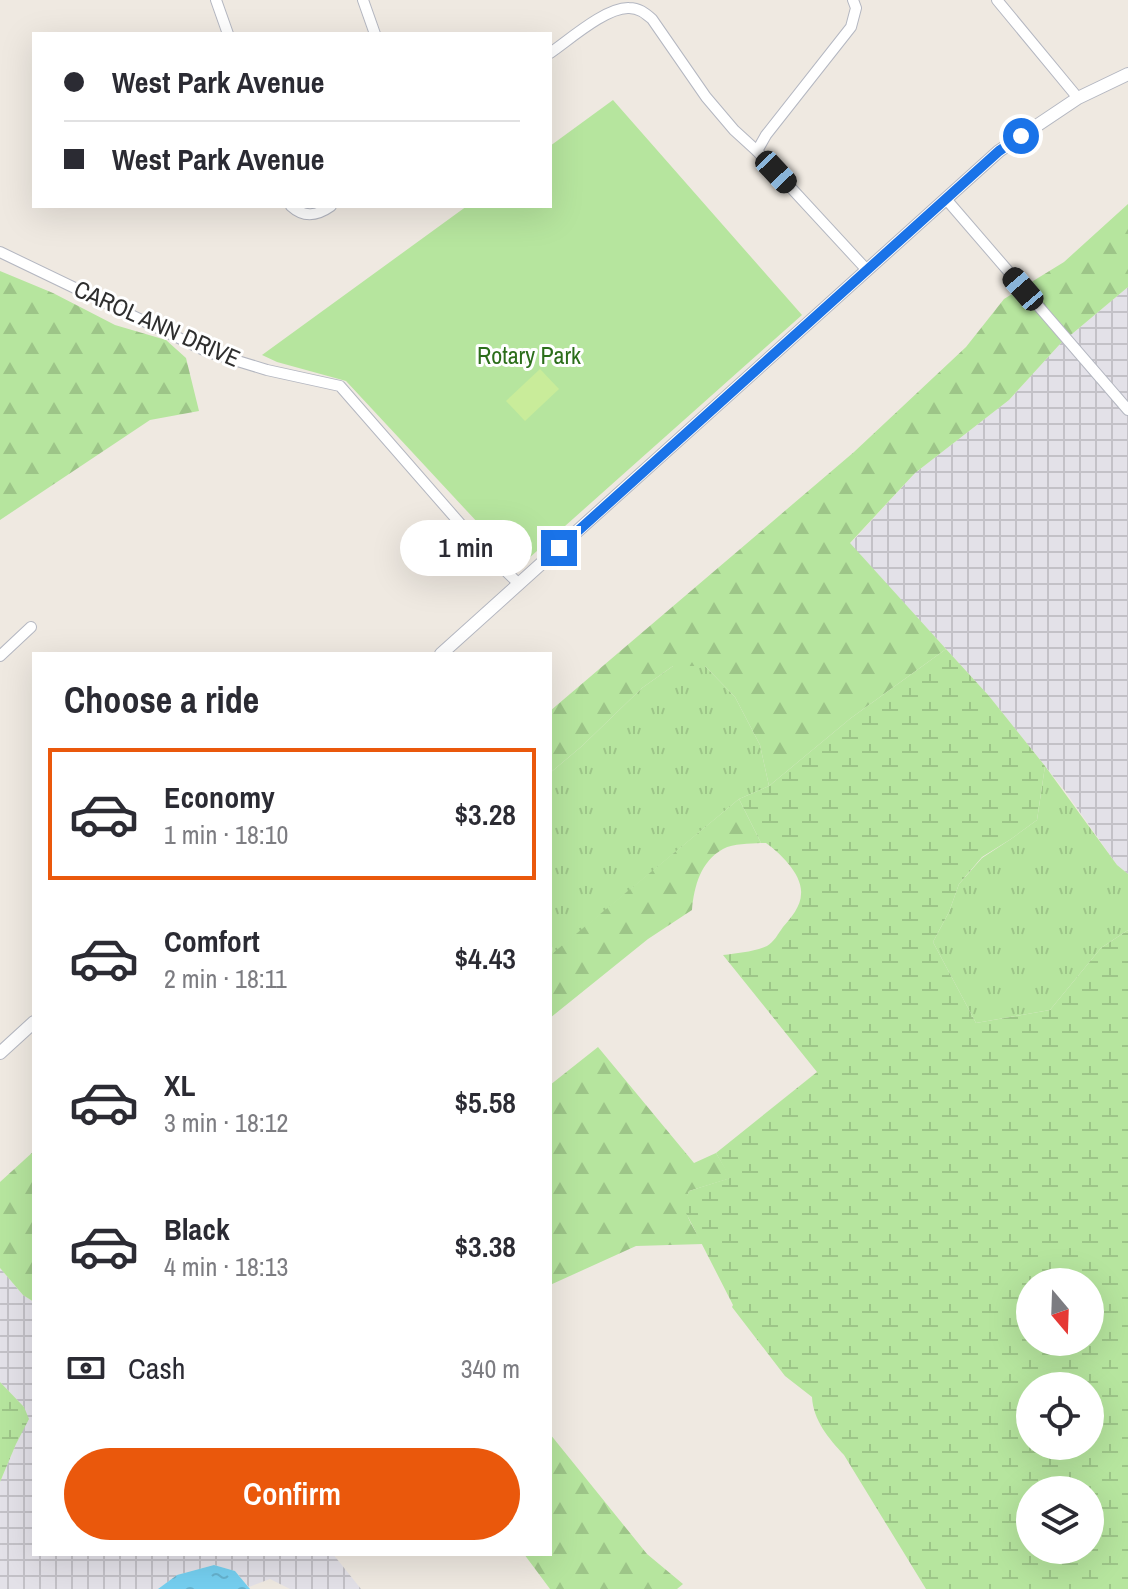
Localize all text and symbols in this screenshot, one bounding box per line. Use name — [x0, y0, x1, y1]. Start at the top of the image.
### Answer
text: West Park Avenue — [112, 62, 324, 102]
route start — [1003, 118, 1039, 154]
text: West Park Avenue — [112, 139, 324, 179]
car — [751, 146, 801, 198]
car — [998, 263, 1048, 315]
street label: CAROL ANN DRIVE — [69, 272, 246, 374]
park label: Rotary Park — [477, 339, 581, 371]
callout: 1 min — [399, 520, 531, 576]
text: 1 min — [439, 530, 493, 565]
route end — [541, 530, 577, 566]
text: Choose a ride — [64, 676, 259, 724]
text: Economy — [164, 777, 275, 817]
icon: car — [68, 778, 140, 850]
text: $3.28 — [454, 794, 516, 834]
text: 1 min · 18:10 — [164, 817, 288, 852]
text: Comfort — [164, 921, 260, 961]
icon: car — [68, 922, 140, 994]
text: $4.43 — [454, 938, 516, 978]
text: 2 min · 18:11 — [164, 961, 287, 996]
text: XL — [164, 1065, 195, 1105]
icon: car — [68, 1066, 140, 1138]
text: $5.58 — [454, 1082, 516, 1122]
text: 3 min · 18:12 — [164, 1105, 288, 1140]
text: Black — [164, 1209, 230, 1249]
icon: car — [68, 1210, 140, 1282]
text: $3.38 — [454, 1226, 516, 1266]
text: 4 min · 18:13 — [164, 1249, 288, 1284]
north arrow — [1016, 1268, 1104, 1356]
map controls — [1016, 1268, 1104, 1564]
icon: cash — [64, 1346, 108, 1390]
text: Cash — [128, 1348, 185, 1388]
text: 340 m — [461, 1351, 520, 1386]
button: locate — [1016, 1372, 1104, 1460]
button: Confirm — [64, 1448, 520, 1540]
button: layers — [1016, 1476, 1104, 1564]

